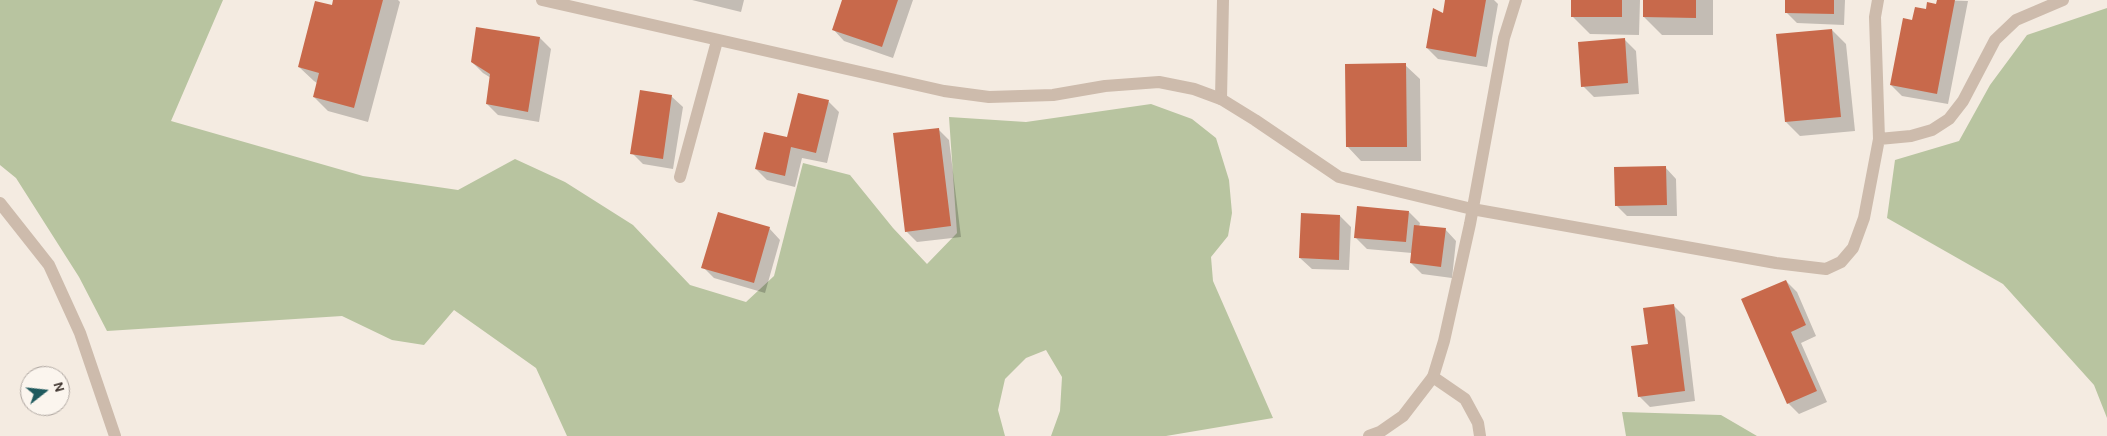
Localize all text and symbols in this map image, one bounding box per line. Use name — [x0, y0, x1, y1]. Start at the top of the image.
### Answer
north arrow — [20, 366, 70, 416]
text: N — [49, 380, 68, 394]

